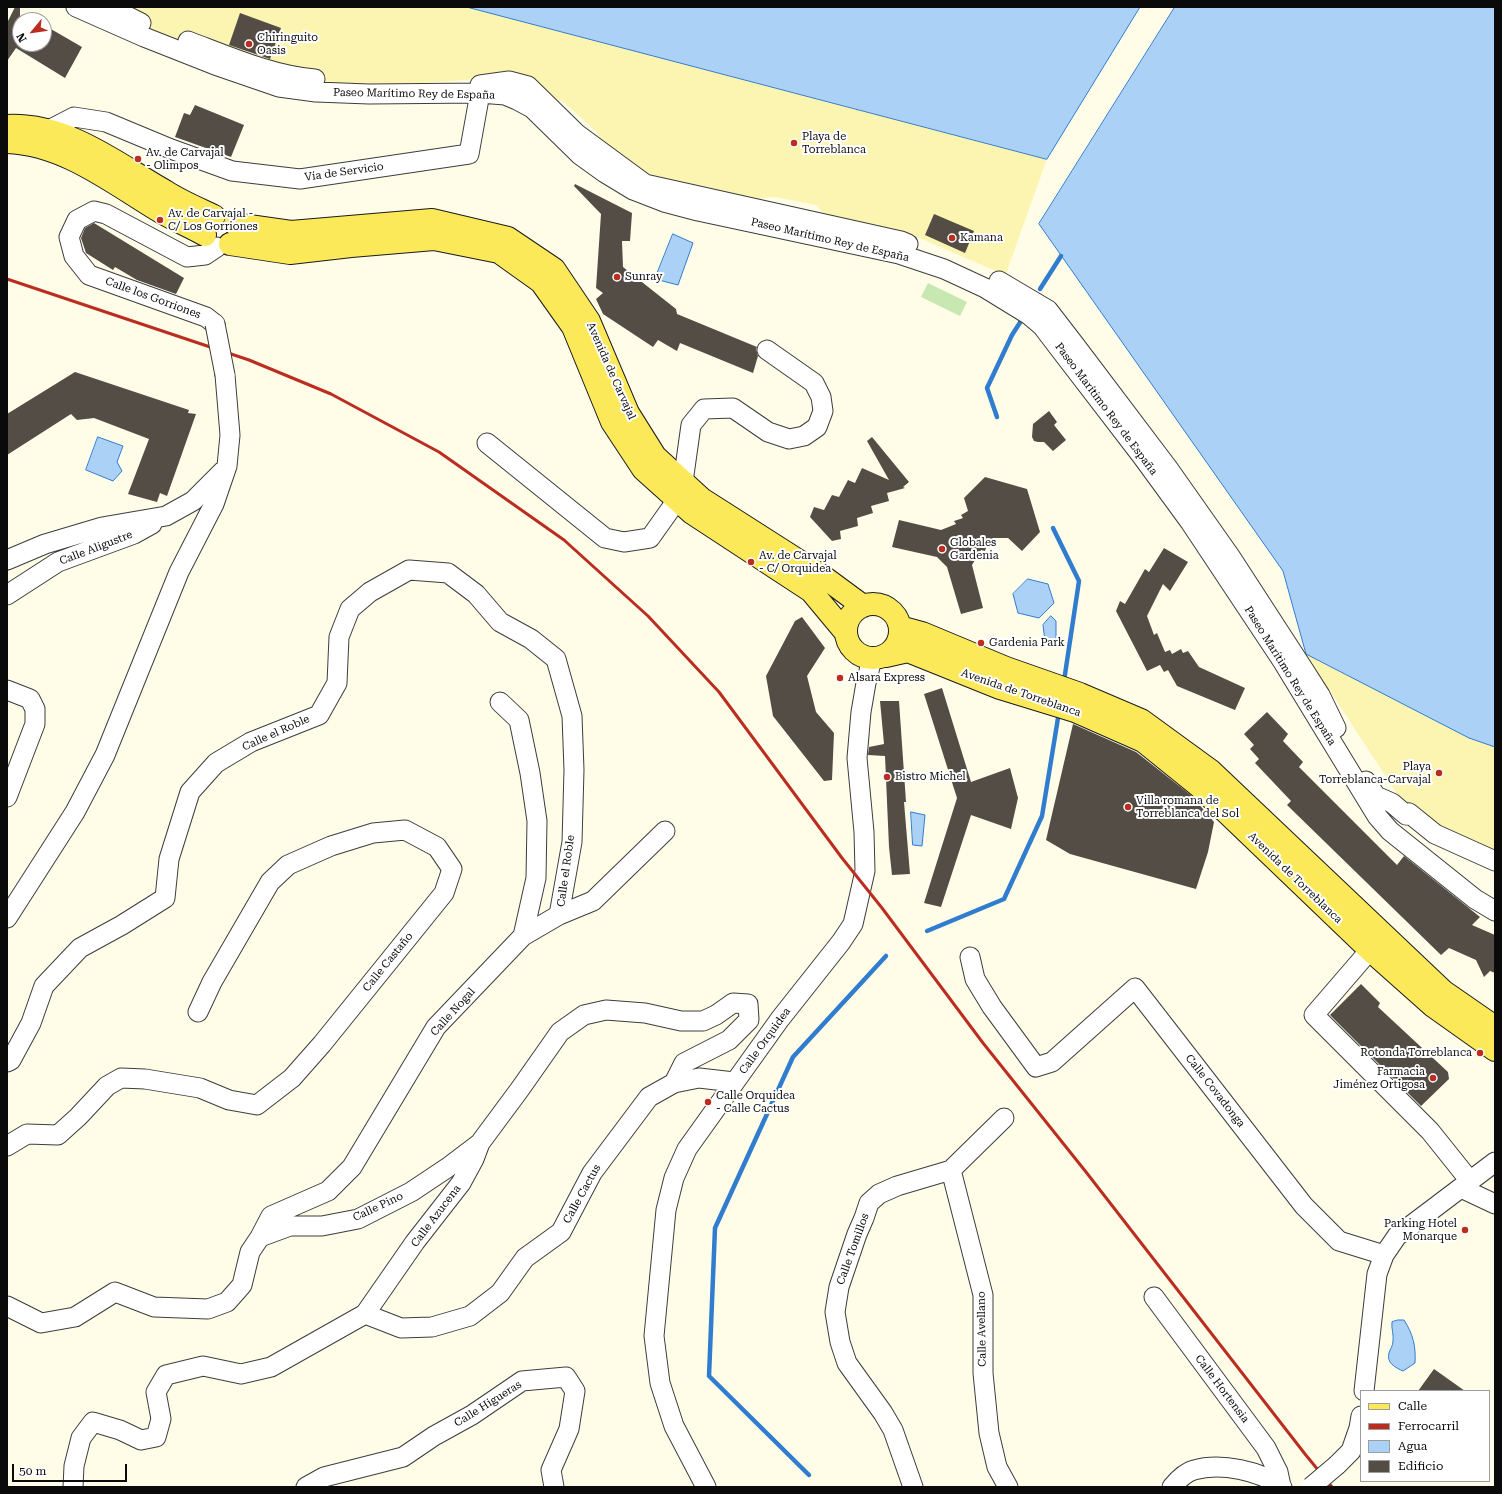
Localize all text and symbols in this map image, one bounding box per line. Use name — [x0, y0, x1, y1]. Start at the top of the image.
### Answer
north arrow — [12, 12, 52, 52]
text: N — [14, 31, 30, 44]
place label: Chiringuito Oasis — [257, 31, 318, 57]
marker: Chiringuito Oasis — [244, 39, 254, 49]
street label: Paseo Marítimo Rey de España — [333, 86, 495, 102]
place label: Playa de Torreblanca — [802, 130, 866, 156]
marker: Playa de Torreblanca — [789, 138, 799, 148]
place label: Av. de Carvajal - Olimpos — [146, 146, 224, 172]
marker: Av. de Carvajal - Olimpos — [133, 154, 143, 164]
street label: Vía de Servicio — [304, 160, 384, 184]
place label: Av. de Carvajal - C/ Los Gorriones — [168, 207, 258, 233]
marker: Av. de Carvajal - C/ Los Gorriones — [155, 215, 165, 225]
street label: Paseo Marítimo Rey de España — [750, 215, 910, 265]
place label: Kamana — [960, 231, 1003, 245]
marker: Kamana — [947, 233, 957, 243]
place label: Sunray — [625, 270, 662, 284]
marker: Sunray — [612, 272, 622, 282]
street label: Calle los Gorriones — [103, 275, 203, 321]
street label: Avenida de Carvajal — [584, 320, 638, 422]
street label: Paseo Marítimo Rey de España — [1052, 340, 1160, 478]
street label: Calle Aligustre — [58, 528, 134, 568]
place label: Globales Gardenia — [950, 536, 999, 562]
marker: Globales Gardenia — [937, 544, 947, 554]
place label: Av. de Carvajal - C/ Orquidea — [759, 549, 837, 575]
marker: Av. de Carvajal - C/ Orquidea — [746, 557, 756, 567]
street label: Paseo Marítimo Rey de España — [1241, 604, 1339, 748]
place label: Gardenia Park — [989, 636, 1065, 650]
marker: Gardenia Park — [976, 638, 986, 648]
street label: Avenida de Torreblanca — [959, 666, 1083, 720]
place label: Alsara Express — [848, 671, 925, 685]
marker: Alsara Express — [835, 673, 845, 683]
street label: Calle el Roble — [240, 712, 312, 754]
place label: Playa Torreblanca-Carvajal — [1319, 760, 1431, 786]
marker: Playa Torreblanca-Carvajal — [1434, 768, 1444, 778]
place label: Bistro Michel — [895, 770, 966, 784]
marker: Bistro Michel — [882, 772, 892, 782]
place label: Villa romana de Torreblanca del Sol — [1136, 794, 1239, 820]
marker: Villa romana de Torreblanca del Sol — [1123, 802, 1133, 812]
street label: Avenida de Torreblanca — [1245, 830, 1345, 926]
street label: Calle el Roble — [554, 834, 578, 908]
street label: Calle Castaño — [360, 930, 416, 994]
street label: Calle Nogal — [428, 985, 478, 1039]
street label: Calle Orquidea — [736, 1005, 794, 1077]
place label: Rotonda Torreblanca — [1360, 1046, 1472, 1060]
marker: Rotonda Torreblanca — [1475, 1048, 1485, 1058]
street label: Calle Covadonga — [1182, 1052, 1248, 1130]
place label: Farmacia Jiménez Ortigosa — [1333, 1065, 1425, 1091]
marker: Farmacia Jiménez Ortigosa — [1428, 1073, 1438, 1083]
place label: Calle Orquidea - Calle Cactus — [716, 1089, 795, 1115]
marker: Calle Orquidea - Calle Cactus — [703, 1097, 713, 1107]
street label: Calle Cactus — [560, 1162, 604, 1226]
street label: Calle Azucena — [408, 1182, 464, 1250]
street label: Calle Pino — [351, 1190, 405, 1224]
street label: Calle Tomillos — [834, 1211, 872, 1287]
place label: Parking Hotel Monarque — [1384, 1217, 1457, 1243]
marker: Parking Hotel Monarque — [1460, 1225, 1470, 1235]
street label: Calle Avellano — [975, 1291, 989, 1367]
street label: Calle Hortensia — [1192, 1352, 1252, 1426]
street label: Calle Higueras — [452, 1378, 524, 1430]
legend — [1360, 1390, 1490, 1482]
text: Calle — [1398, 1399, 1427, 1413]
text: Ferrocarril — [1398, 1419, 1459, 1433]
text: Agua — [1398, 1439, 1427, 1453]
scale bar — [14, 1456, 129, 1482]
text: Edificio — [1398, 1459, 1443, 1473]
text: 50 m — [19, 1464, 46, 1478]

